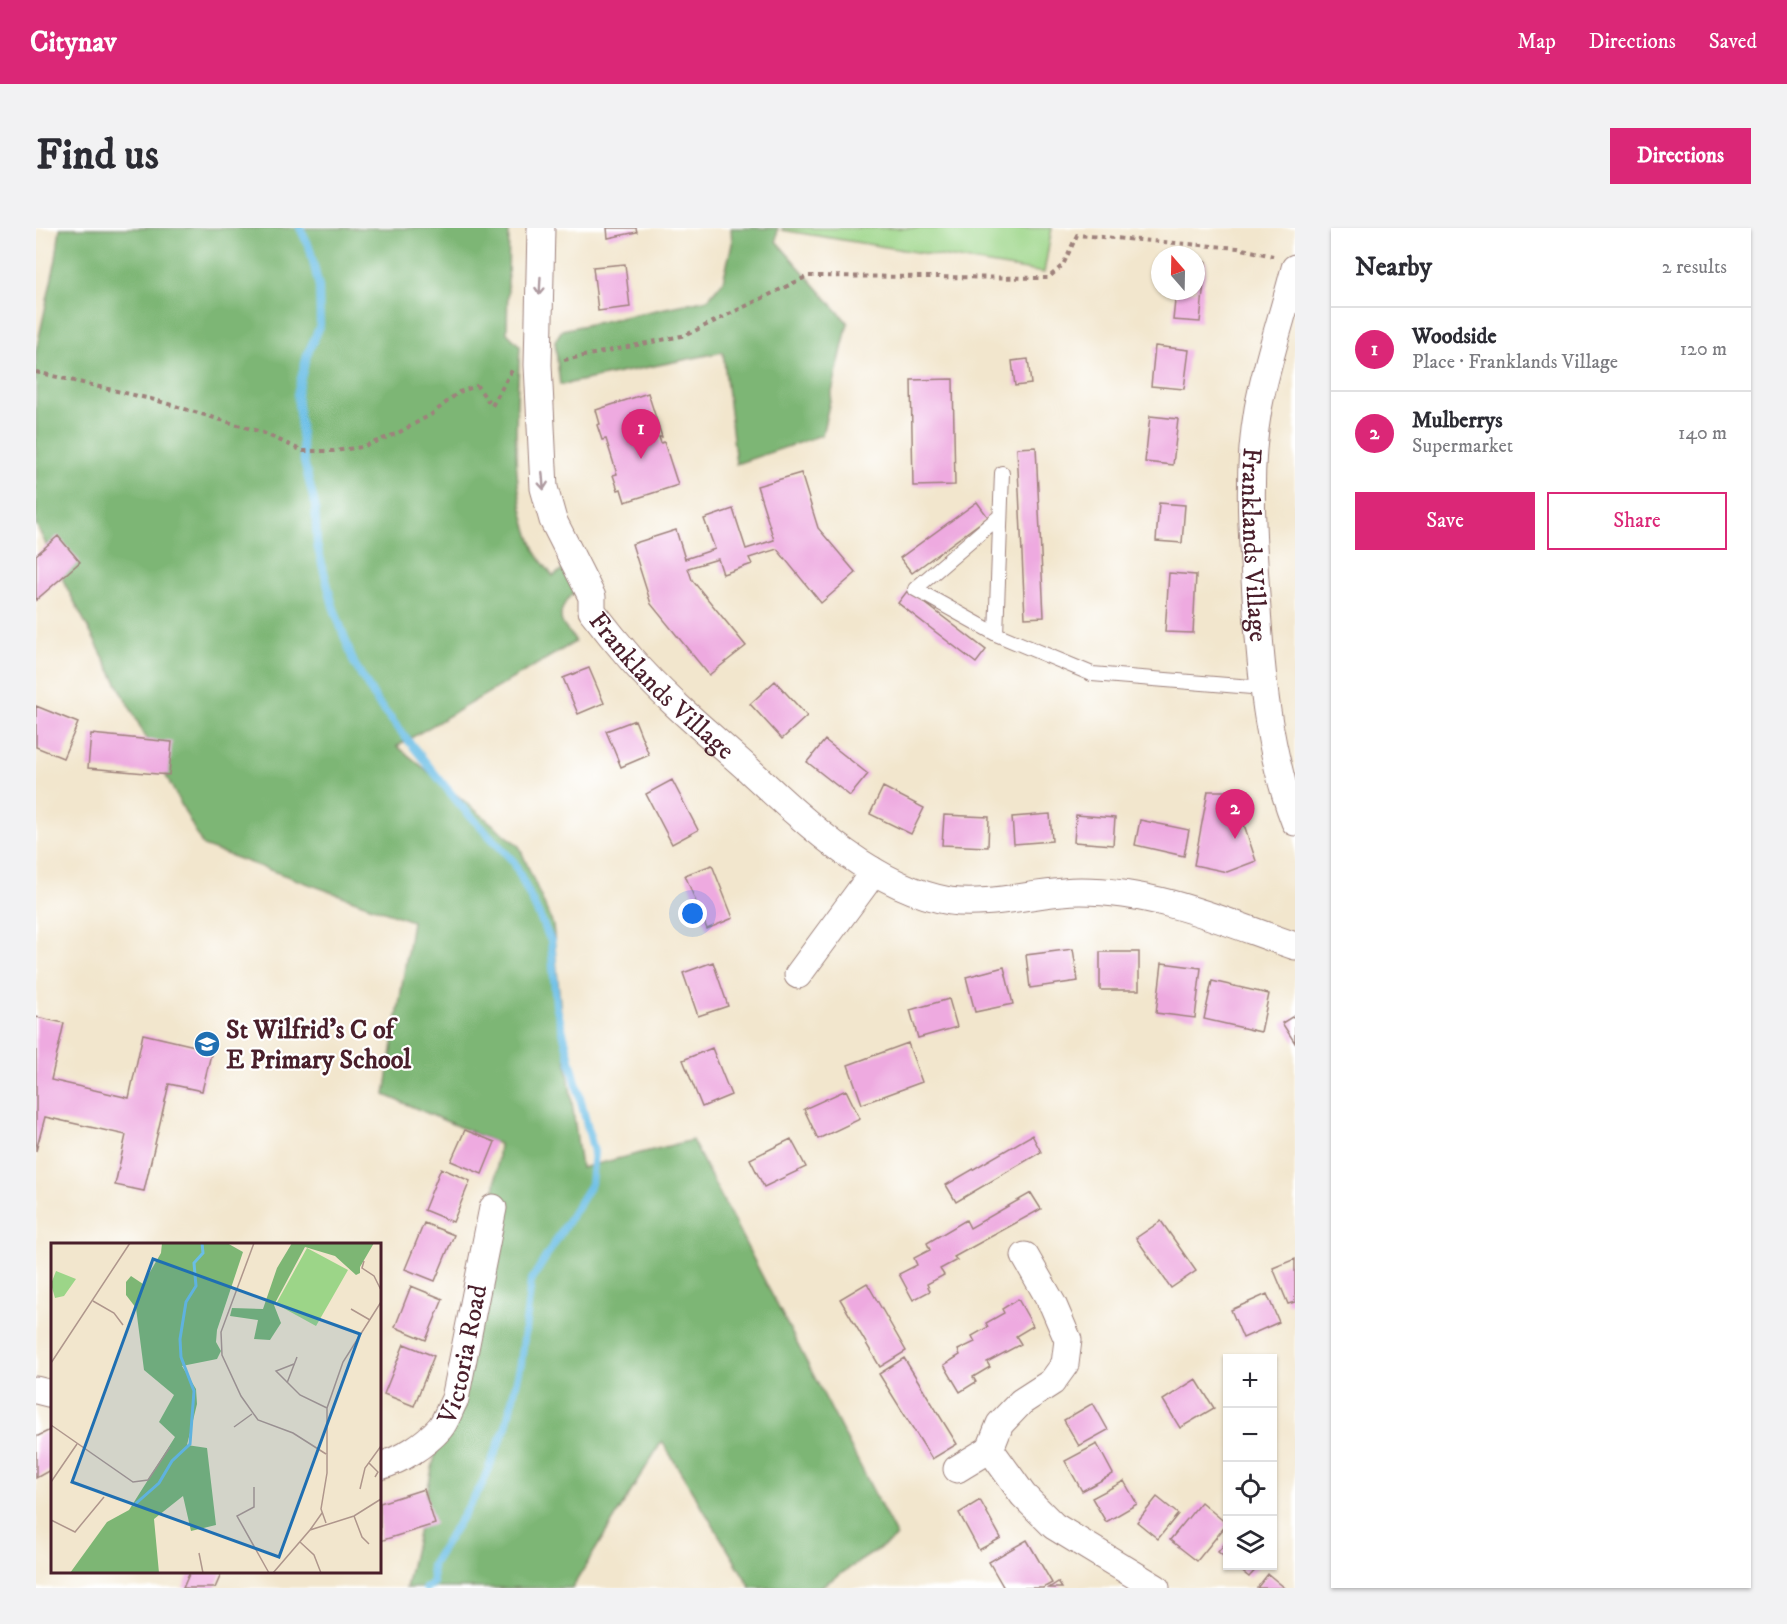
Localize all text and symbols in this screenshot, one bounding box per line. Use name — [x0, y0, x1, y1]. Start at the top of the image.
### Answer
text: Citynav — [30, 25, 117, 60]
text: Map — [1517, 29, 1556, 55]
text: Directions — [1589, 29, 1676, 55]
text: Saved — [1709, 29, 1757, 55]
button: Directions — [1610, 128, 1751, 184]
text: Find us — [36, 130, 159, 182]
north arrow — [1151, 246, 1205, 300]
text: Nearby — [1355, 251, 1432, 284]
text: 2 results — [1662, 255, 1727, 280]
one-way arrow — [534, 276, 545, 296]
text: Woodside — [1412, 323, 1497, 350]
text: 1 — [1371, 337, 1378, 362]
text: 120 m — [1680, 337, 1727, 362]
text: Place · Franklands Village — [1412, 350, 1618, 375]
text: Mulberrys — [1412, 407, 1503, 434]
pin: 1 — [622, 410, 660, 459]
text: 2 — [1370, 421, 1379, 446]
text: 140 m — [1678, 421, 1727, 446]
text: Supermarket — [1412, 434, 1513, 459]
street label: Franklands Village — [1233, 446, 1274, 643]
one-way arrow — [538, 471, 549, 491]
button: Save — [1355, 492, 1535, 550]
button: Share — [1547, 492, 1727, 550]
street label: Franklands Village — [581, 606, 741, 767]
pin: 2 — [1216, 790, 1254, 839]
your location — [678, 899, 707, 928]
place label: St Wilfrid's C of E Primary School — [226, 1014, 412, 1077]
school or university icon: St Wilfrid's C of E Primary School — [192, 1029, 222, 1059]
inset map — [51, 1243, 381, 1573]
street label: Victoria Road — [430, 1282, 495, 1431]
map controls — [1223, 1354, 1277, 1570]
button: + — [1223, 1354, 1277, 1408]
button: − — [1223, 1408, 1277, 1462]
button: locate — [1223, 1462, 1277, 1516]
button: layers — [1223, 1516, 1277, 1570]

